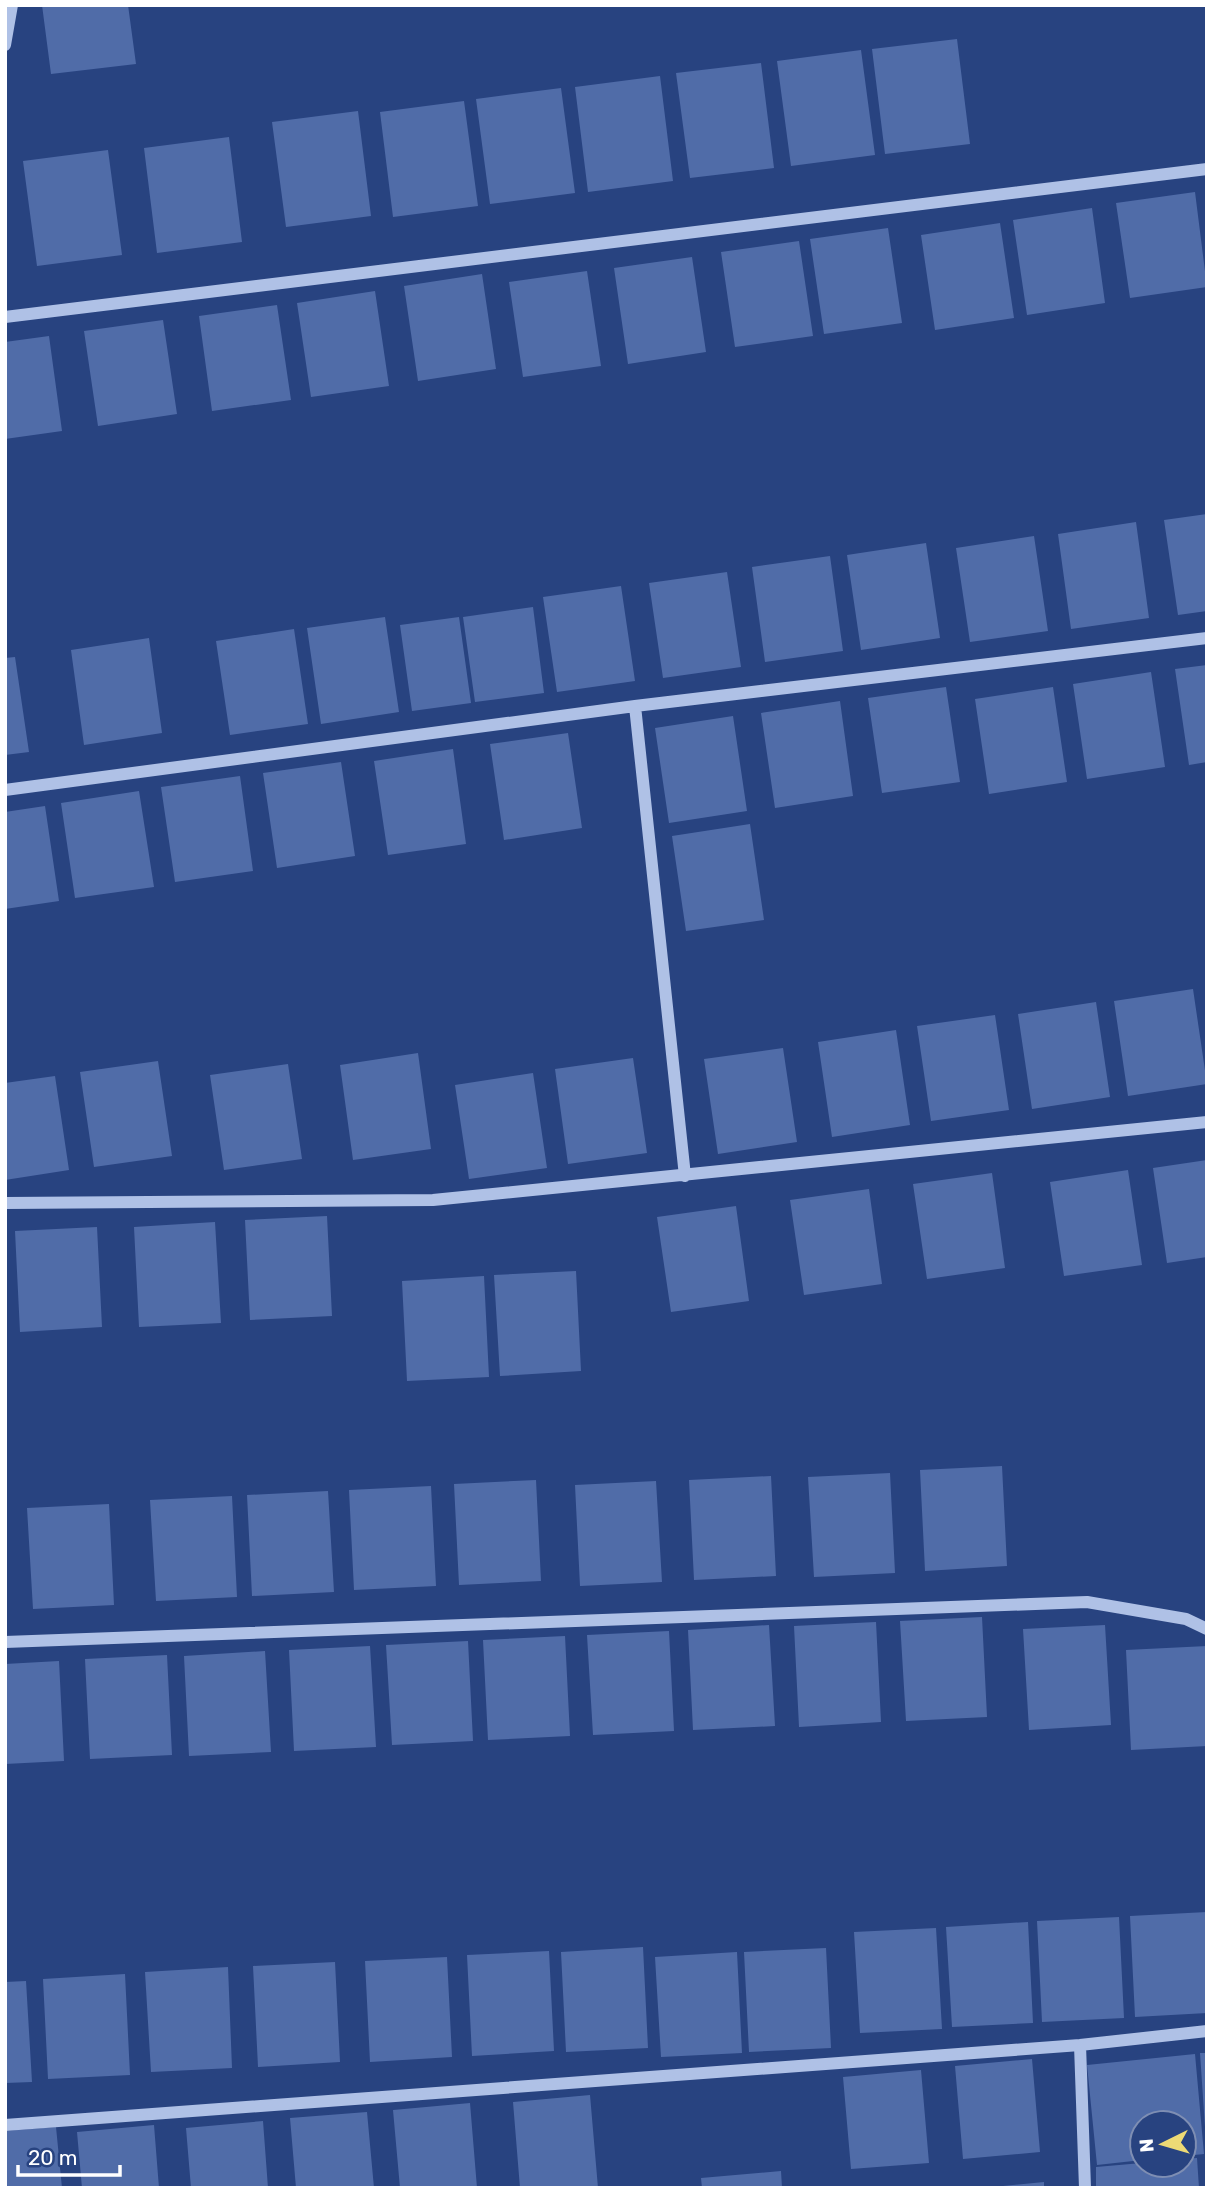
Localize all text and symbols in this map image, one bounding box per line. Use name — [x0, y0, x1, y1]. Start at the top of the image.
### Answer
north arrow — [1128, 2109, 1198, 2179]
scale bar — [18, 2134, 119, 2178]
text: N — [1135, 2138, 1159, 2153]
text: 20 m — [28, 2145, 77, 2170]

